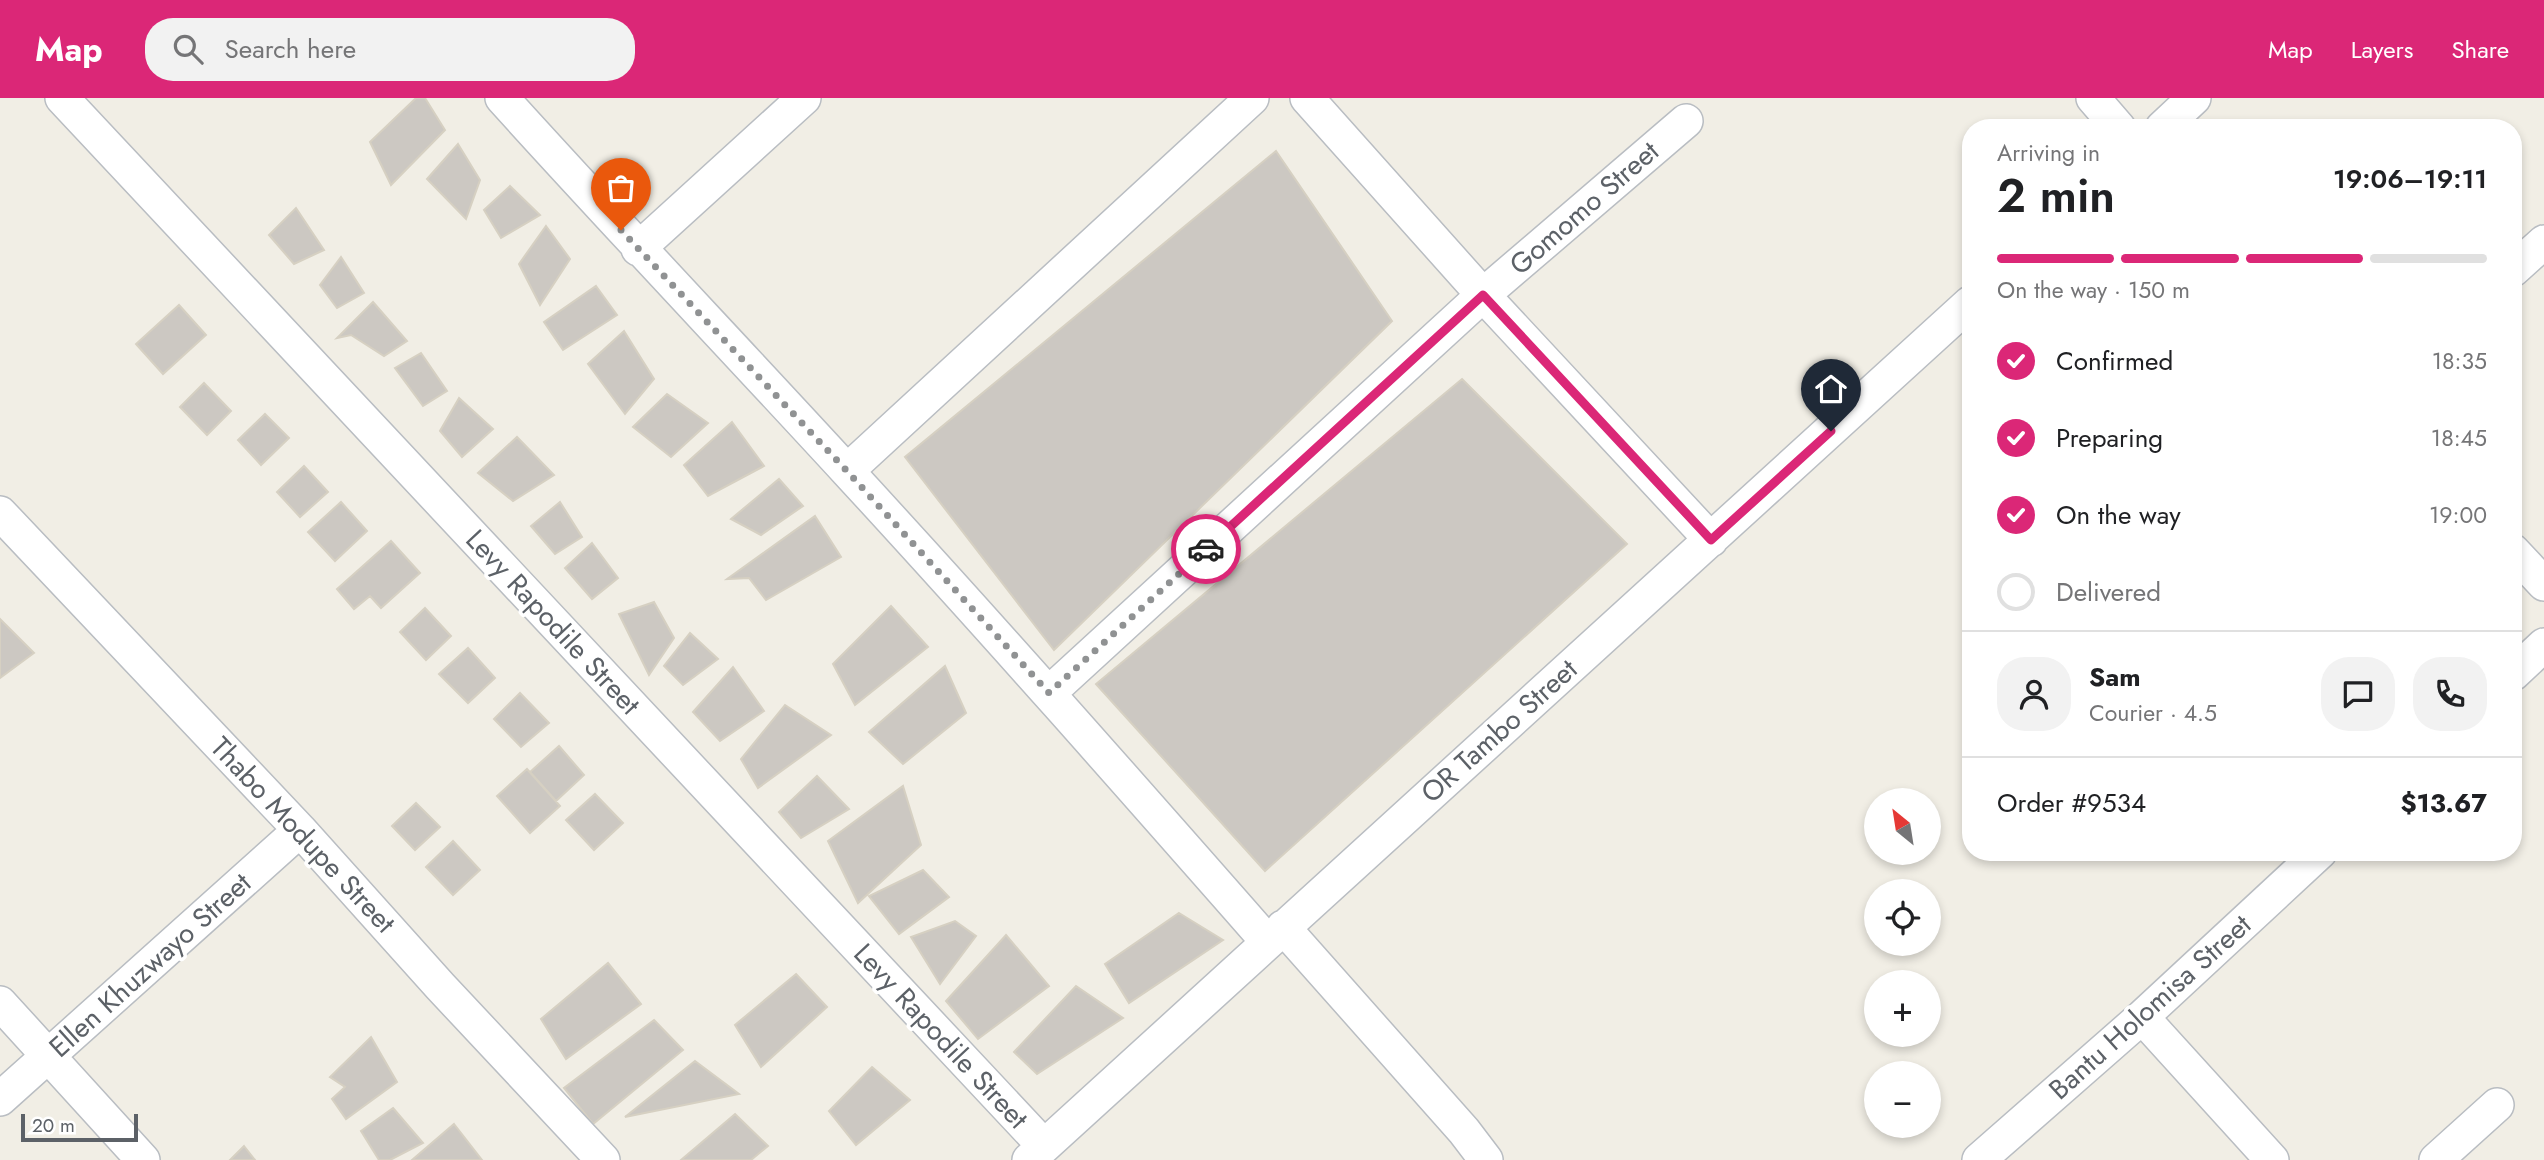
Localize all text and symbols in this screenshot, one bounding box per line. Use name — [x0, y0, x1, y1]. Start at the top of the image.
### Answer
search box — [145, 18, 635, 81]
text: Map — [35, 26, 103, 73]
icon: search — [169, 30, 207, 68]
text: Search here — [225, 30, 356, 68]
text: Map — [2268, 32, 2313, 67]
text: Layers — [2351, 32, 2413, 67]
text: Share — [2451, 32, 2509, 67]
street label: Gomomo Street — [1500, 131, 1668, 285]
text: Arriving in — [1997, 136, 2100, 170]
pin — [591, 158, 651, 230]
text: 19:06–19:11 — [2333, 160, 2487, 198]
text: 2 min — [1997, 163, 2115, 229]
icon: bag — [602, 169, 640, 207]
text: On the way · 150 m — [1997, 273, 2190, 307]
icon: check — [1997, 342, 2035, 380]
text: Confirmed — [2056, 342, 2173, 380]
text: 18:35 — [2432, 344, 2487, 378]
pin — [1801, 359, 1861, 431]
icon: home — [1812, 370, 1850, 408]
icon: check — [1997, 419, 2035, 457]
text: Preparing — [2056, 419, 2163, 457]
text: 18:45 — [2431, 421, 2487, 455]
icon: check — [1997, 496, 2035, 534]
text: On the way — [2056, 496, 2181, 534]
text: 19:00 — [2429, 498, 2487, 532]
courier — [1171, 514, 1241, 584]
street label: Levy Rapodile Street — [456, 520, 650, 724]
icon: car — [1187, 530, 1225, 568]
text: Delivered — [2056, 573, 2161, 611]
street label: OR Tambo Street — [1412, 649, 1587, 813]
button: person — [1997, 657, 2071, 731]
button: chat — [2321, 657, 2395, 731]
button: phone — [2413, 657, 2487, 731]
text: Sam — [2089, 658, 2141, 696]
text: Courier · 4.5 — [2089, 696, 2217, 730]
street label: Thabo Modupe Street — [201, 728, 405, 942]
text: Order #9534 — [1997, 784, 2146, 822]
text: $13.67 — [2400, 784, 2487, 822]
north arrow — [1864, 788, 1941, 864]
map controls — [1864, 788, 1941, 1138]
street label: Ellen Khuzwayo Street — [40, 863, 260, 1067]
button: locate — [1864, 879, 1941, 956]
street label: Bantu Holomisa Street — [2040, 905, 2260, 1109]
street label: Levy Rapodile Street — [844, 934, 1038, 1138]
button: + — [1864, 970, 1941, 1047]
button: − — [1864, 1061, 1941, 1138]
scale bar — [21, 1111, 138, 1143]
text: 20 m — [32, 1112, 75, 1139]

